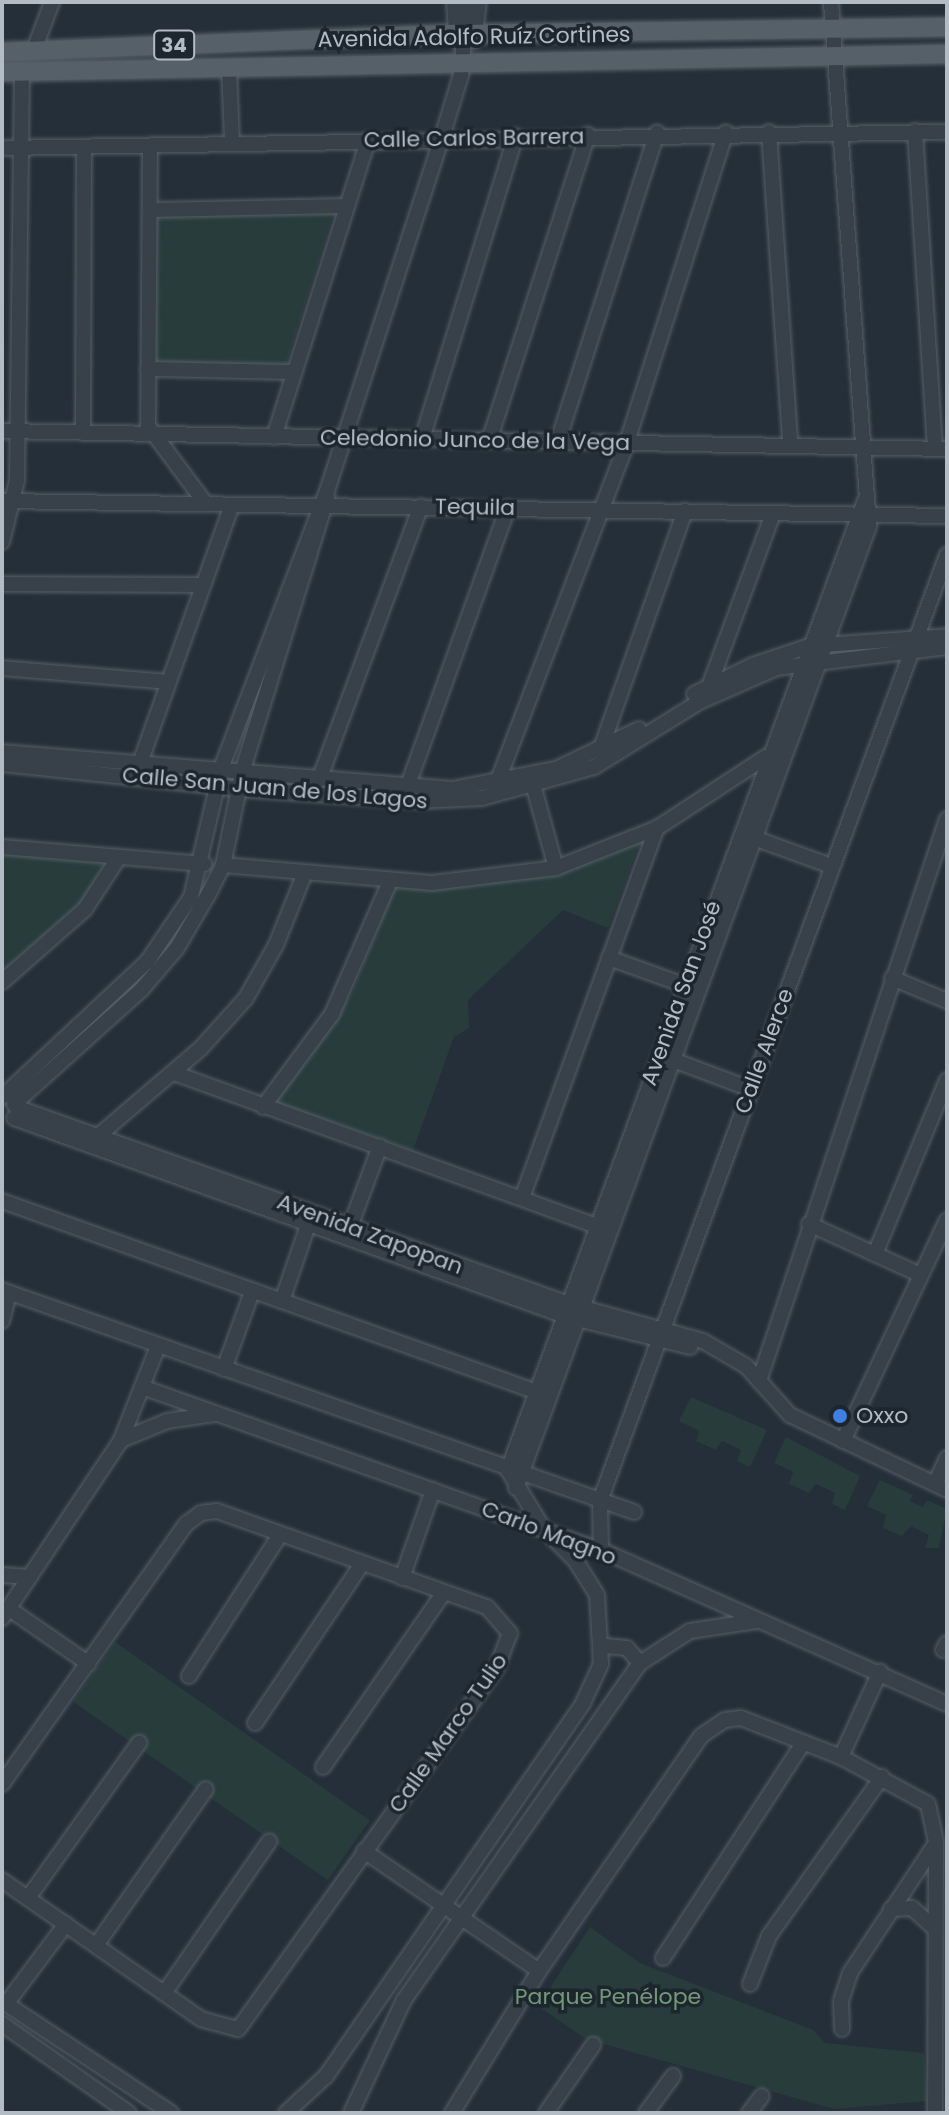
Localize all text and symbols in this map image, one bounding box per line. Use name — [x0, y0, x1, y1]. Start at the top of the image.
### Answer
street label: Avenida Adolfo Ruíz Cortines — [317, 21, 631, 53]
road number: 34 — [152, 29, 196, 61]
street label: Calle Carlos Barrera — [363, 123, 585, 153]
street label: Celedonio Junco de la Vega — [320, 424, 630, 456]
street label: Tequila — [435, 493, 515, 521]
street label: Calle San Juan de los Lagos — [121, 761, 429, 815]
street label: Avenida San José — [635, 897, 727, 1089]
street label: Calle Alerce — [729, 985, 799, 1117]
street label: Avenida Zapopan — [274, 1188, 466, 1280]
place label: Oxxo — [856, 1403, 908, 1429]
marker: Oxxo — [831, 1407, 849, 1425]
street label: Carlo Magno — [478, 1495, 620, 1571]
street label: Calle Marco Tulio — [383, 1648, 513, 1818]
park label: Parque Penélope — [515, 1984, 701, 2010]

